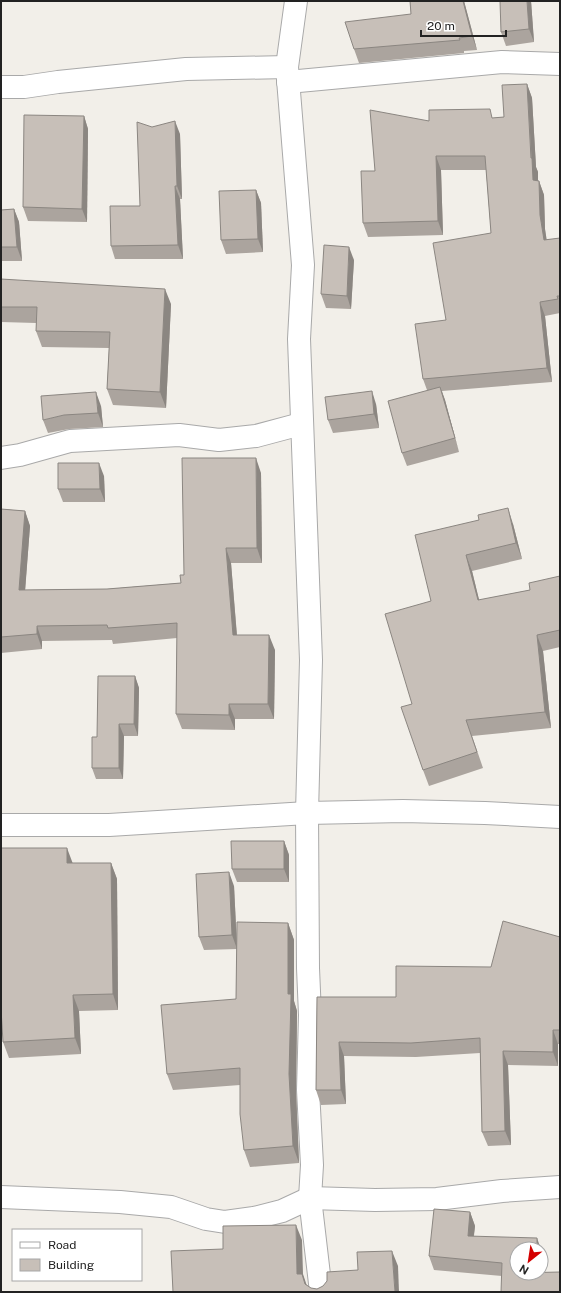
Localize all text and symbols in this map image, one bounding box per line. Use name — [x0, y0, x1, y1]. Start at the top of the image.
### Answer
scale bar — [421, 12, 506, 38]
text: 20 m — [427, 19, 455, 33]
legend — [12, 1229, 142, 1281]
text: Road — [48, 1238, 76, 1252]
north arrow — [509, 1241, 549, 1281]
text: Building — [48, 1258, 94, 1272]
text: N — [517, 1262, 531, 1277]

